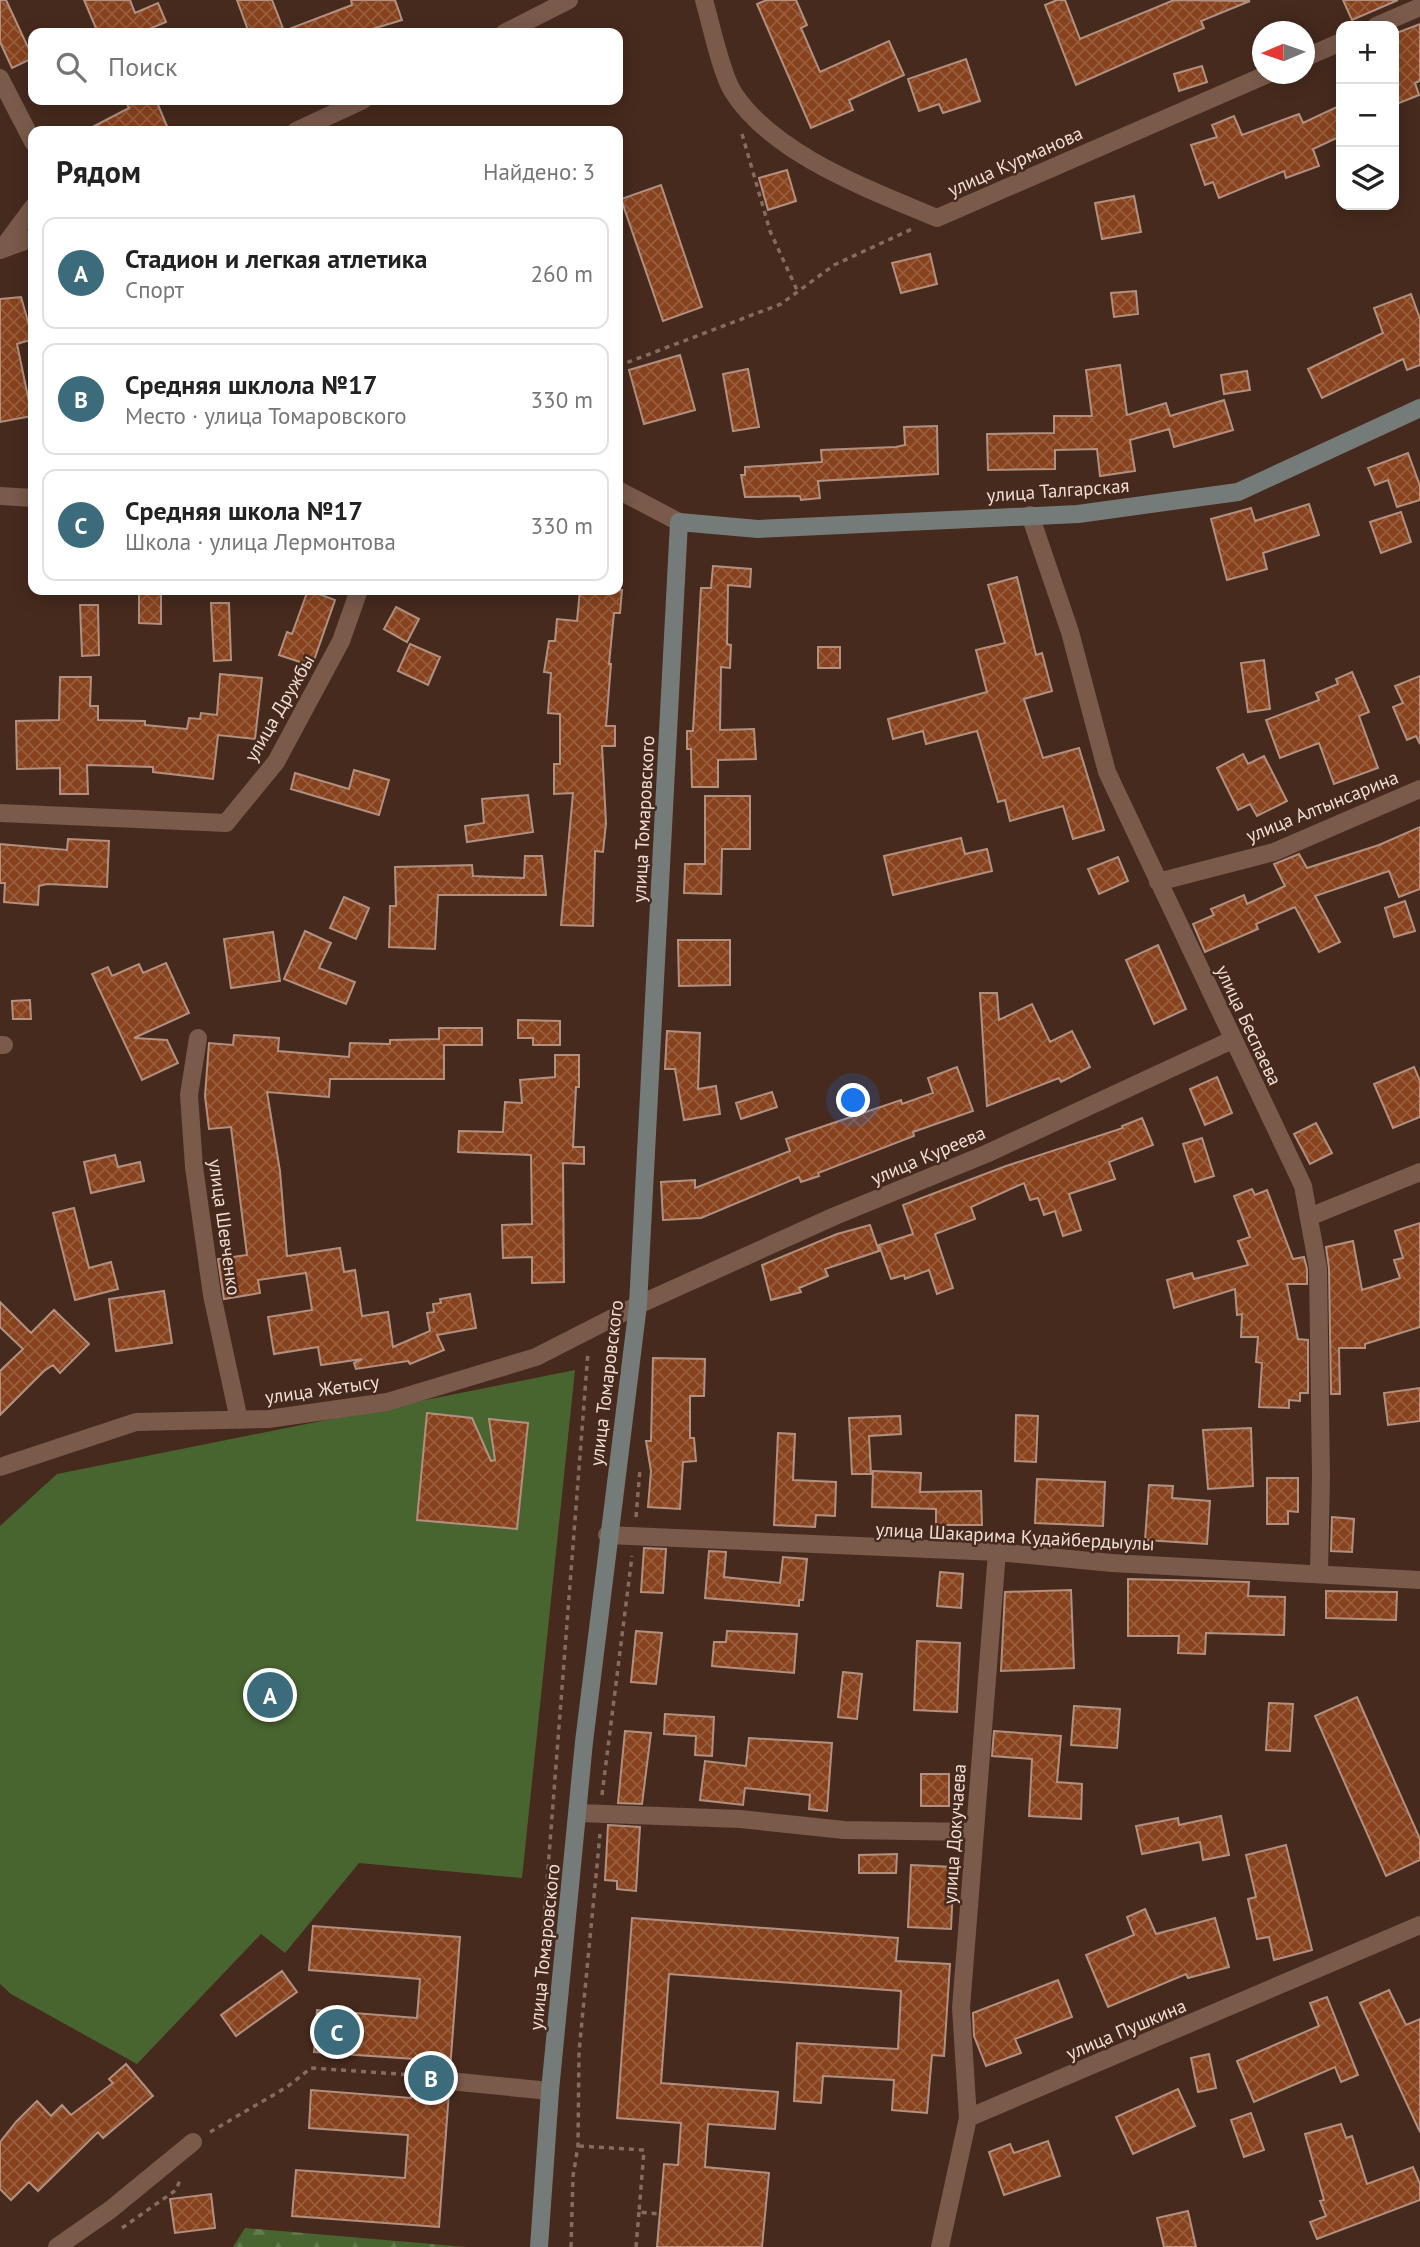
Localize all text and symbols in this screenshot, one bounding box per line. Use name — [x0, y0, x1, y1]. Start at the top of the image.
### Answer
north arrow — [1252, 21, 1315, 84]
map controls — [1336, 21, 1399, 210]
button: + — [1336, 21, 1399, 84]
search box — [28, 28, 623, 105]
icon: search — [52, 48, 90, 86]
text: Поиск — [108, 50, 177, 83]
button: − — [1336, 84, 1399, 147]
street label: улица Курманова — [944, 121, 1086, 201]
button: layers — [1336, 147, 1399, 210]
text: Рядом — [56, 152, 141, 191]
text: Найдено: 3 — [483, 157, 595, 186]
text: Стадион и легкая атлетика — [125, 242, 427, 275]
text: A — [74, 259, 88, 288]
text: 260 m — [531, 259, 593, 288]
text: Спорт — [125, 275, 184, 304]
text: Средняя шклола №17 — [125, 368, 377, 401]
text: B — [74, 385, 88, 414]
text: 330 m — [531, 385, 593, 414]
text: Место · улица Томаровского — [125, 401, 407, 430]
street label: улица Талгарская — [986, 473, 1130, 507]
text: Средняя школа №17 — [125, 494, 363, 527]
text: C — [75, 511, 87, 540]
text: 330 m — [531, 511, 593, 540]
text: Школа · улица Лермонтова — [125, 527, 396, 556]
street label: улица Дружбы — [239, 650, 319, 766]
street label: улица Томаровского — [627, 735, 659, 903]
street label: улица Алтынсарина — [1242, 765, 1402, 847]
street label: улица Беспаева — [1211, 961, 1287, 1089]
your location — [836, 1083, 870, 1117]
street label: улица Куреева — [867, 1120, 989, 1190]
street label: улица Шевченко — [204, 1157, 246, 1297]
street label: улица Томаровского — [584, 1299, 628, 1467]
street label: улица Жетысу — [263, 1369, 381, 1409]
street label: улица Шакарима Кудайбердыулы — [875, 1517, 1155, 1555]
pin: A — [247, 1669, 293, 1721]
street label: улица Докучаева — [937, 1763, 971, 1905]
street label: улица Томаровского — [523, 1863, 565, 2031]
street label: улица Пушкина — [1062, 1993, 1190, 2065]
pin: C — [314, 2006, 360, 2058]
pin: B — [408, 2052, 454, 2104]

